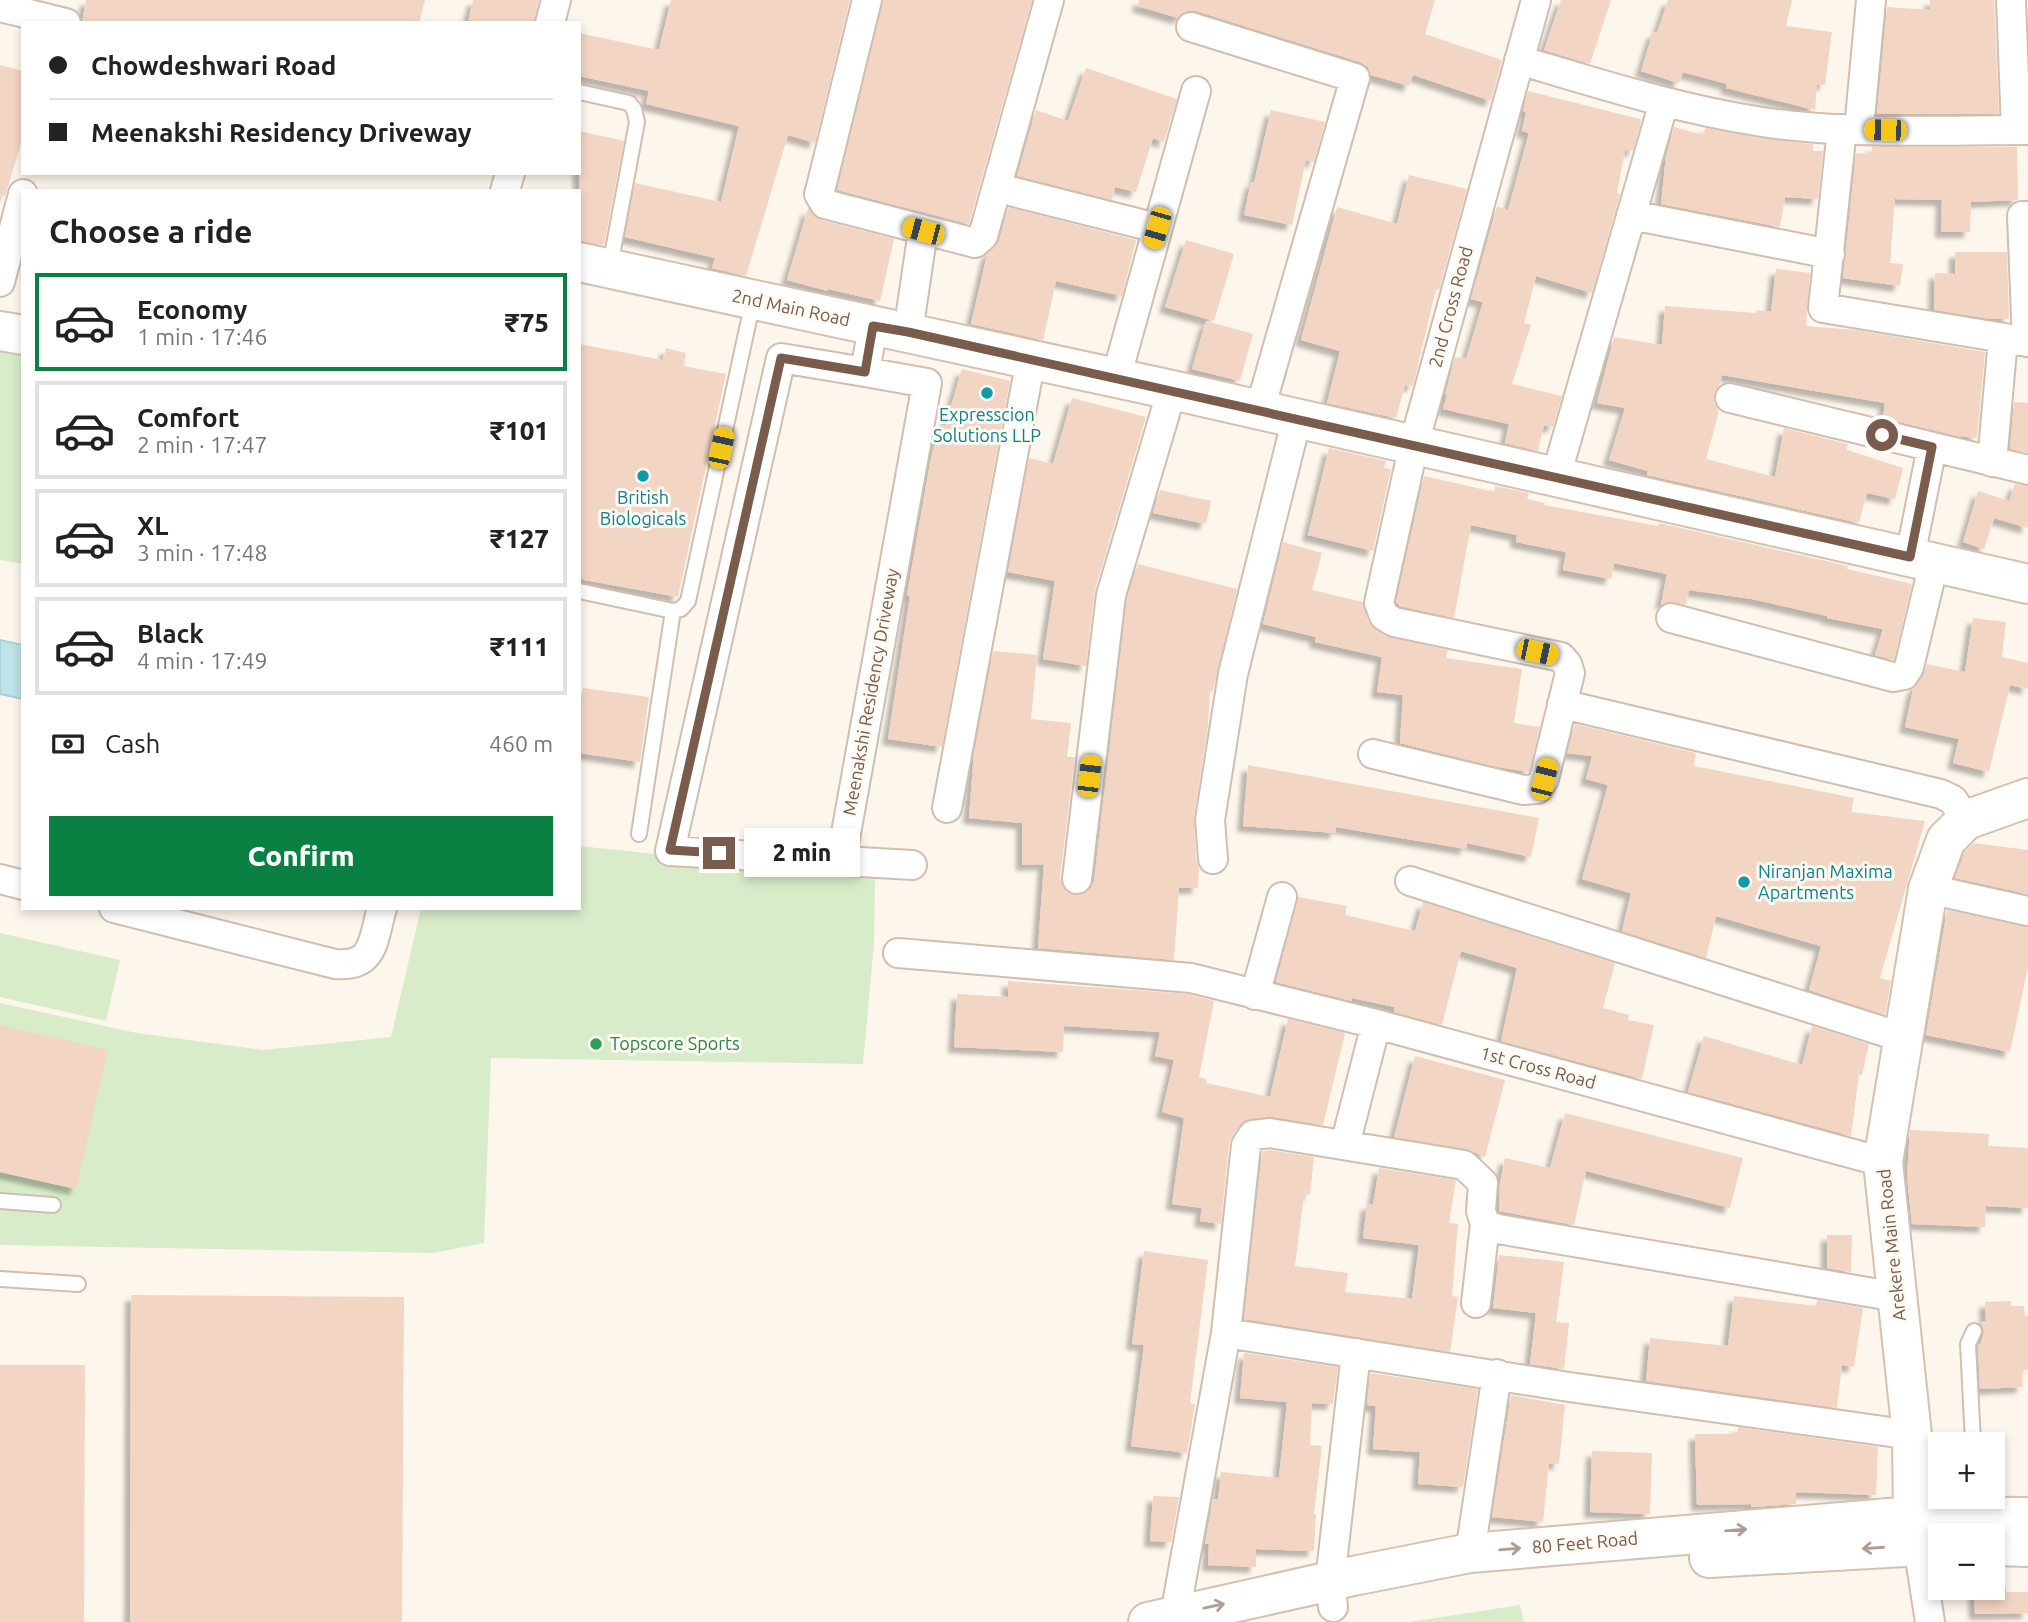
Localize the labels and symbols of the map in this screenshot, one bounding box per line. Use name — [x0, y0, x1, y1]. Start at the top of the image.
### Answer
car — [1864, 119, 1907, 141]
car — [1142, 205, 1173, 251]
car — [900, 215, 947, 247]
street label: 2nd Cross Road — [1424, 244, 1476, 370]
street label: 2nd Main Road — [730, 285, 852, 329]
marker: Expresscion Solutions LLP — [979, 385, 995, 401]
place label: Expresscion Solutions LLP — [933, 404, 1041, 445]
route start — [1866, 419, 1898, 451]
car — [707, 425, 736, 471]
marker: British Biologicals — [635, 468, 651, 484]
place label: British Biologicals — [600, 487, 686, 528]
street label: Meenakshi Residency Driveway — [838, 566, 902, 817]
car — [1515, 637, 1560, 667]
car — [1077, 754, 1102, 798]
car — [1529, 756, 1560, 802]
callout: 2 min — [744, 828, 859, 878]
route end — [703, 837, 735, 869]
place label: Niranjan Maxima Apartments — [1758, 861, 1893, 902]
marker: Niranjan Maxima Apartments — [1736, 874, 1752, 890]
place label: Topscore Sports — [610, 1033, 740, 1053]
marker: Topscore Sports — [588, 1036, 604, 1052]
street label: 1st Cross Road — [1478, 1042, 1598, 1092]
street label: Arekere Main Road — [1873, 1168, 1909, 1322]
one-way arrow — [1725, 1523, 1747, 1536]
street label: 80 Feet Road — [1531, 1527, 1639, 1557]
one-way arrow — [1862, 1542, 1884, 1555]
one-way arrow — [1498, 1543, 1521, 1556]
one-way arrow — [1202, 1598, 1225, 1612]

